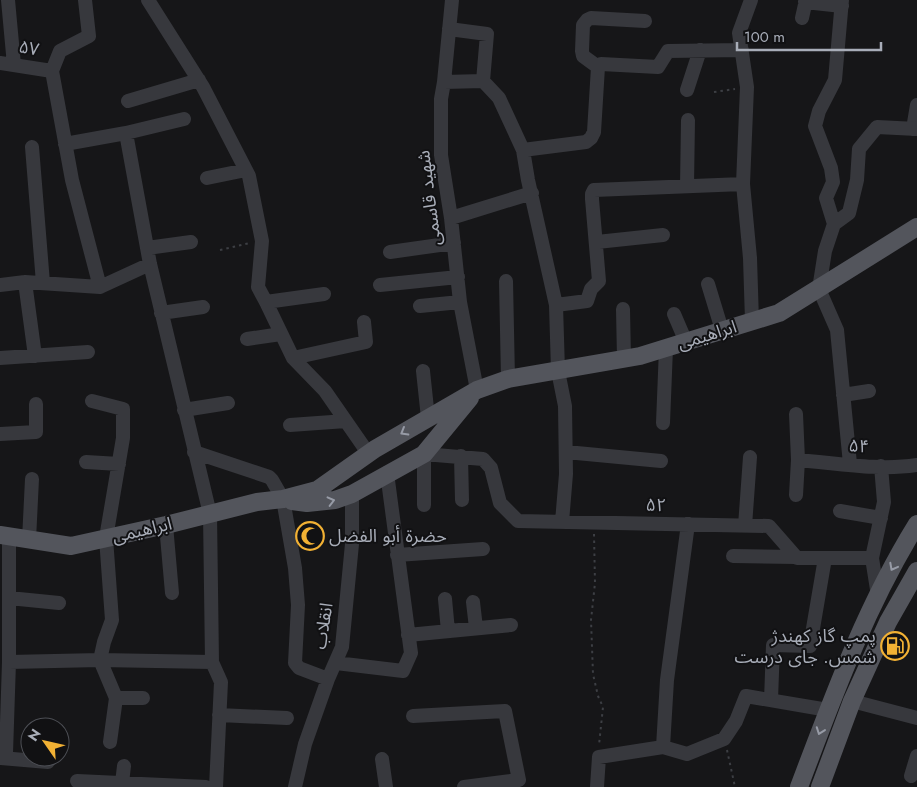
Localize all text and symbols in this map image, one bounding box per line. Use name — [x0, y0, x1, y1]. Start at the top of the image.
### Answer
scale bar — [737, 20, 881, 52]
text: 100 m — [744, 26, 785, 48]
street label: ۵۷ — [17, 34, 41, 62]
street label: شهید قاسمی — [410, 149, 448, 247]
street label: ابراهیمی — [674, 314, 740, 356]
one-way arrow — [401, 426, 410, 436]
street label: ۵۴ — [848, 432, 870, 460]
street label: ۵۲ — [645, 492, 667, 518]
one-way arrow — [326, 496, 335, 507]
street label: ابراهیمی — [109, 510, 175, 550]
mosque icon: حضرة أبو الفضل — [295, 521, 325, 551]
place label: حضرة أبو الفضل — [329, 523, 447, 549]
one-way arrow — [889, 562, 899, 571]
street label: انقلاب — [307, 601, 339, 651]
place label: پمپ گاز کهندژ شمس. جای درست — [734, 623, 876, 670]
fuel station icon: پمپ گاز کهندژ شمس. جای درست — [880, 631, 910, 661]
north arrow — [20, 717, 70, 767]
text: N — [23, 725, 46, 745]
one-way arrow — [816, 726, 826, 735]

